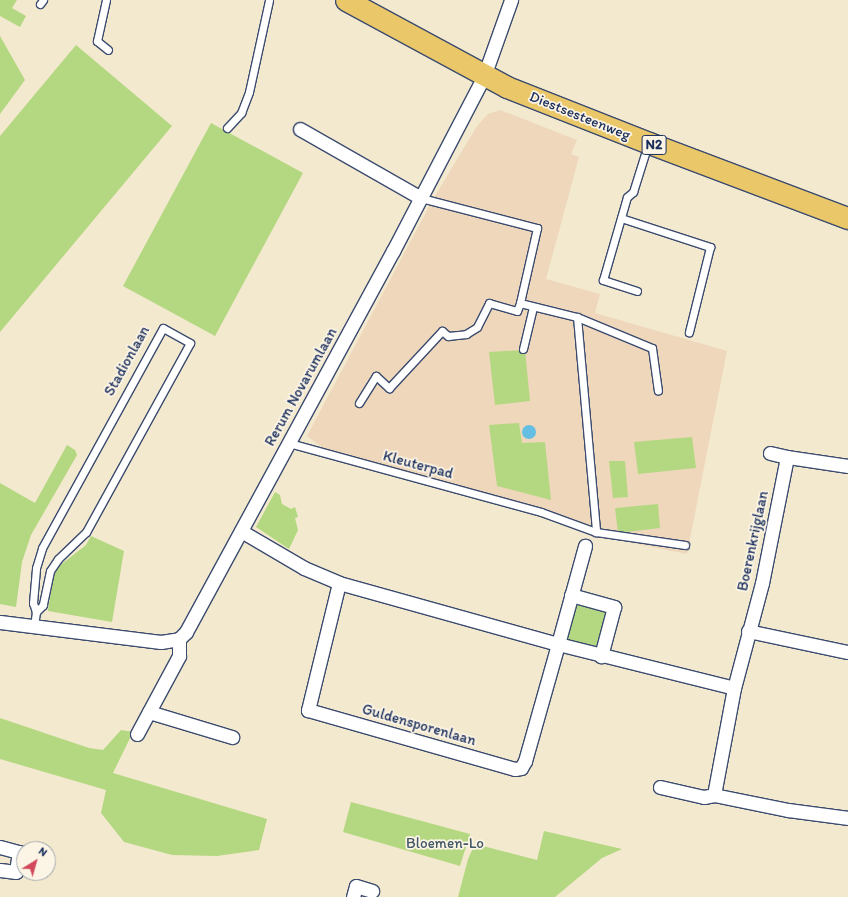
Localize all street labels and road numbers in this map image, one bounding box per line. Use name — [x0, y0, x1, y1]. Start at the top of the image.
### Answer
street label: Diestsesteenweg — [527, 88, 633, 144]
road number: N2 — [641, 133, 667, 157]
street label: Stadionlaan — [100, 323, 154, 399]
street label: Rerum Novarumlaan — [261, 325, 341, 449]
street label: Kleuterpad — [381, 447, 455, 483]
street label: Boerenkrijglaan — [734, 489, 772, 593]
street label: Guldensporenlaan — [360, 700, 478, 750]

